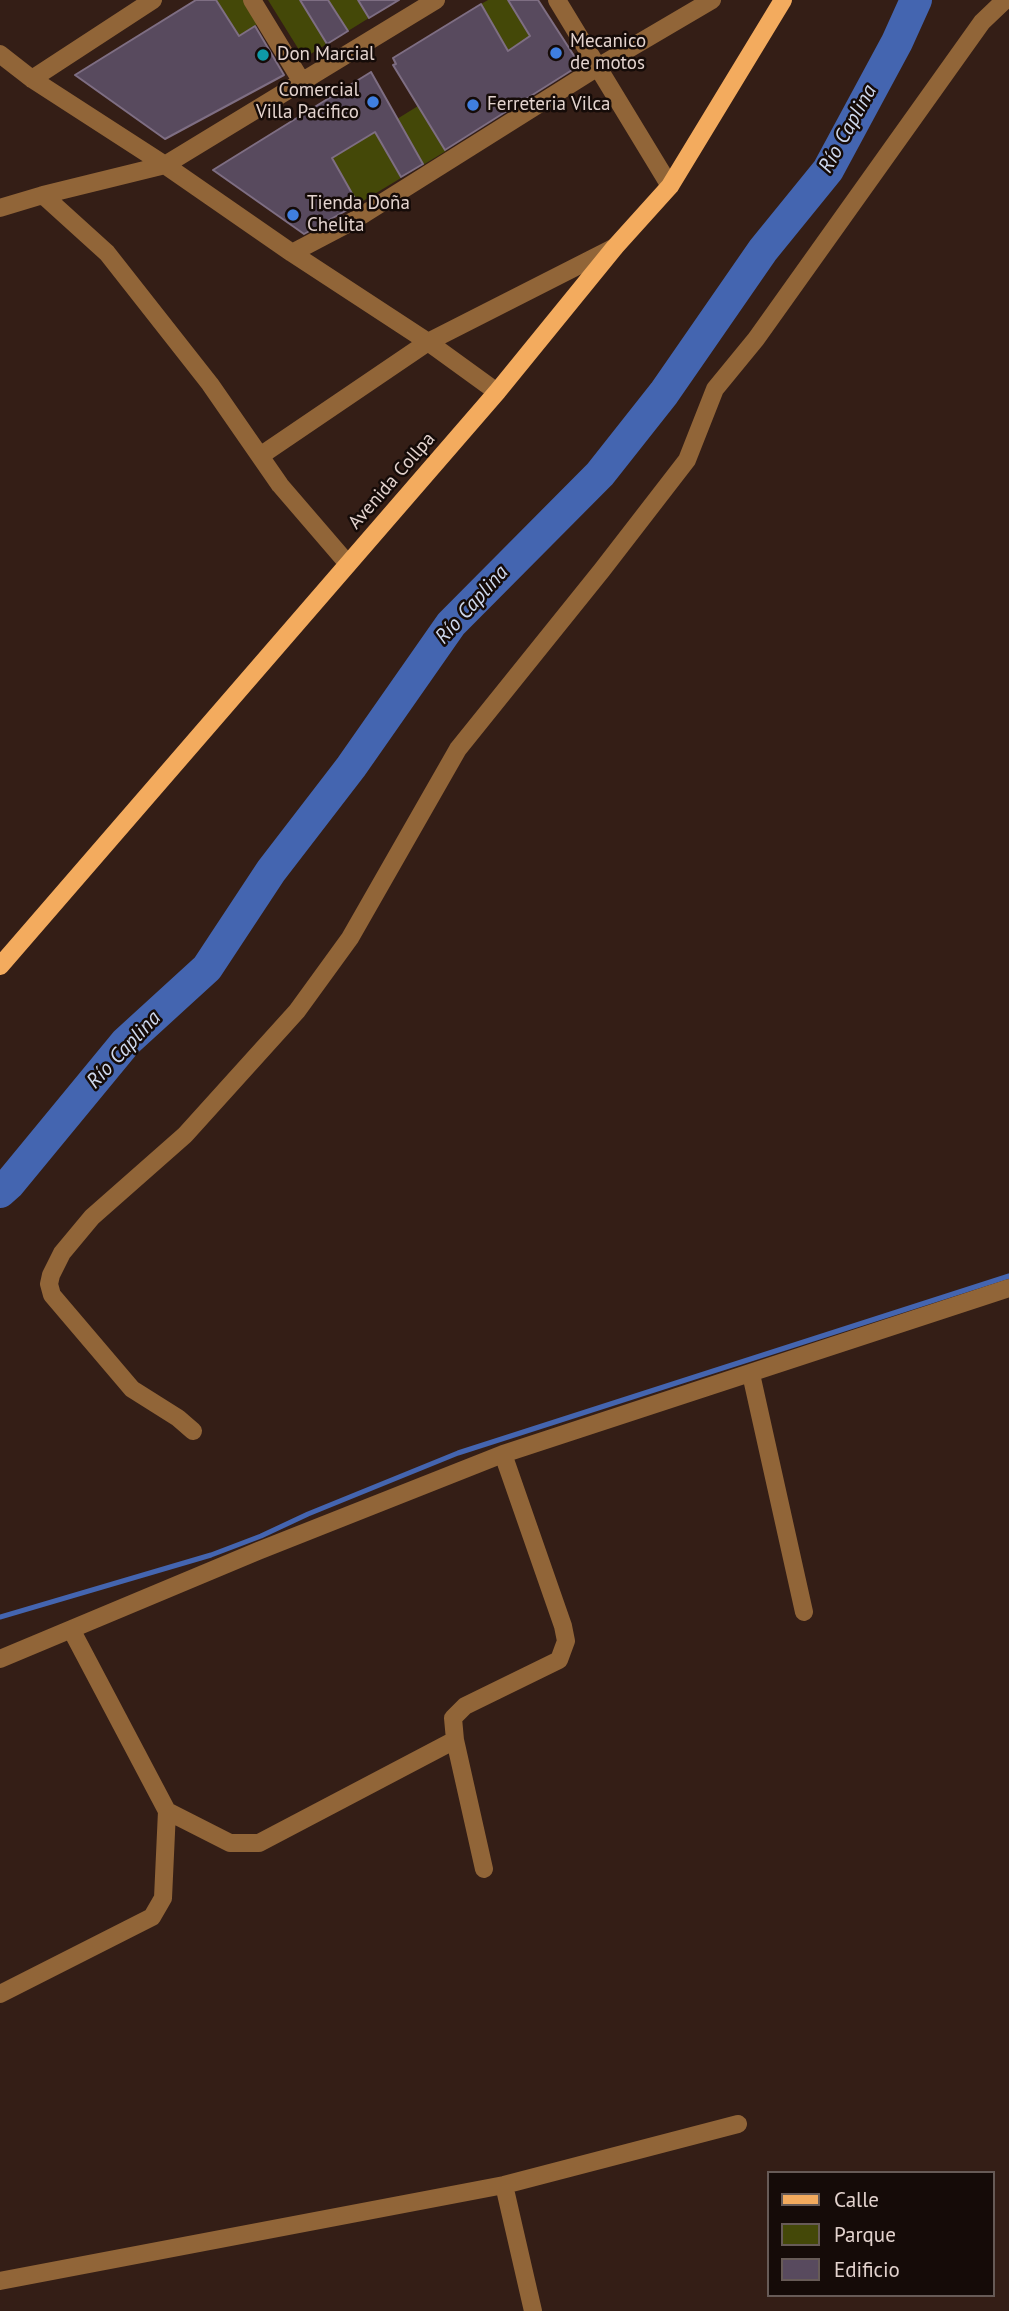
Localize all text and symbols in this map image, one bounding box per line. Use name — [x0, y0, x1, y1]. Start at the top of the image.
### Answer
place label: Mecanico de motos — [570, 31, 646, 75]
place label: Don Marcial — [277, 44, 375, 66]
marker: Mecanico de motos — [548, 45, 564, 61]
marker: Don Marcial — [255, 47, 271, 63]
place label: Comercial Villa Pacifico — [256, 80, 359, 124]
water label: Río Caplina — [813, 81, 883, 177]
marker: Comercial Villa Pacifico — [365, 94, 381, 110]
place label: Ferreteria Vilca — [487, 94, 610, 116]
marker: Ferreteria Vilca — [465, 97, 481, 113]
place label: Tienda Doña Chelita — [307, 193, 410, 237]
marker: Tienda Doña Chelita — [285, 207, 301, 223]
street label: Avenida Collpa — [344, 428, 440, 534]
water label: Río Caplina — [430, 561, 514, 649]
water label: Río Caplina — [82, 1006, 166, 1094]
legend — [768, 2171, 995, 2297]
text: Calle — [834, 2186, 879, 2213]
text: Parque — [834, 2221, 896, 2248]
text: Edificio — [834, 2256, 900, 2283]

